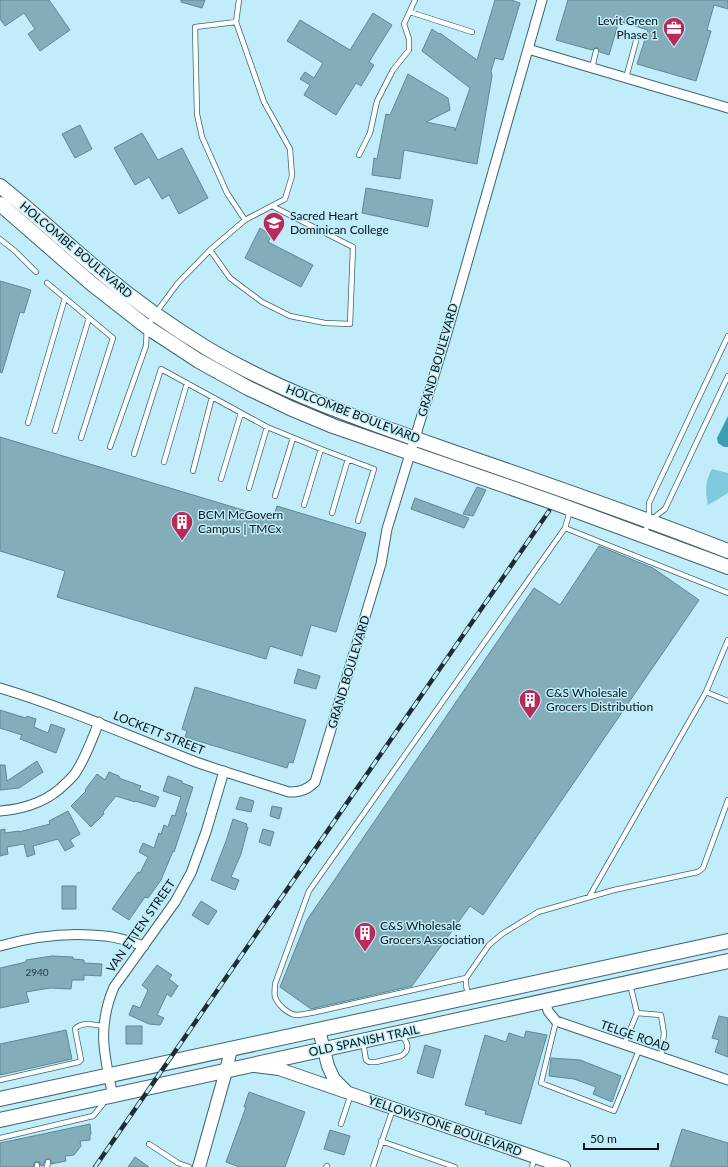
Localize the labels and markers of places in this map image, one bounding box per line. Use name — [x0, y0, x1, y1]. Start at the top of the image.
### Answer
place label: Levit Green Phase 1 — [597, 13, 658, 42]
office icon: Levit Green Phase 1 — [661, 15, 687, 48]
place label: Sacred Heart Dominican College — [290, 208, 389, 237]
school or university icon: Sacred Heart Dominican College — [261, 210, 287, 243]
place label: BCM McGovern Campus | TMCx — [198, 507, 283, 536]
building icon: BCM McGovern Campus | TMCx — [169, 509, 195, 542]
place label: C&S Wholesale Grocers Distribution — [546, 685, 653, 714]
building icon: C&S Wholesale Grocers Distribution — [517, 687, 543, 720]
place label: C&S Wholesale Grocers Association — [380, 918, 484, 947]
building icon: C&S Wholesale Grocers Association — [352, 920, 378, 953]

